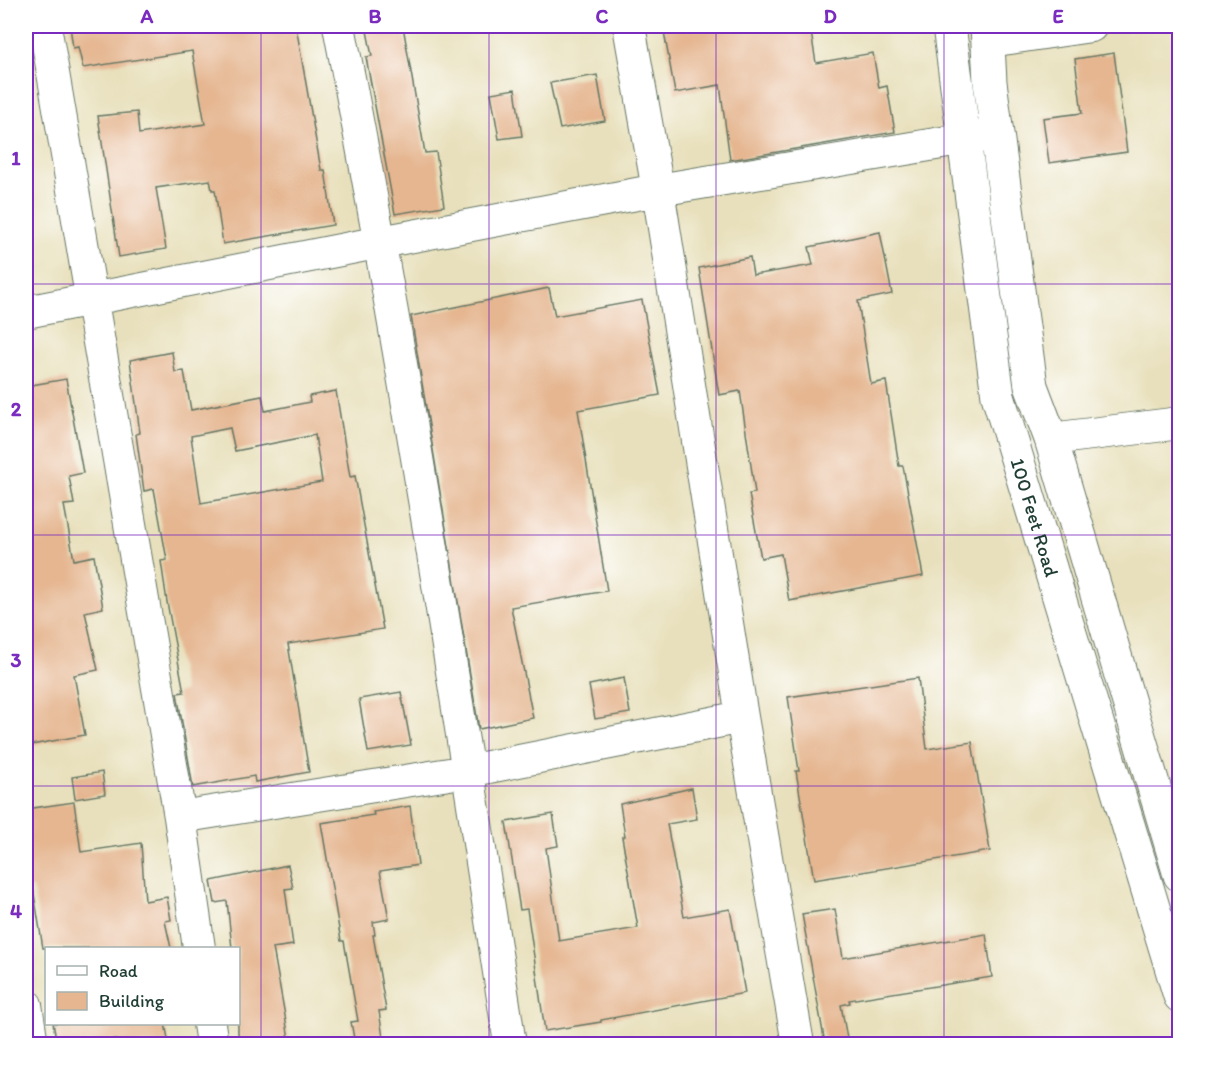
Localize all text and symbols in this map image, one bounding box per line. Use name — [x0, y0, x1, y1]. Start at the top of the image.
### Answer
text: A — [140, 4, 154, 28]
text: B — [369, 4, 382, 28]
text: C — [596, 4, 609, 28]
text: D — [823, 4, 837, 28]
text: E — [1052, 4, 1064, 28]
text: 1 — [11, 146, 21, 170]
text: 2 — [11, 397, 22, 421]
street label: 100 Feet Road — [1005, 455, 1064, 580]
text: 3 — [11, 648, 22, 672]
text: 4 — [10, 899, 22, 923]
legend — [45, 947, 240, 1025]
text: Road — [99, 960, 138, 982]
text: Building — [99, 990, 165, 1012]

